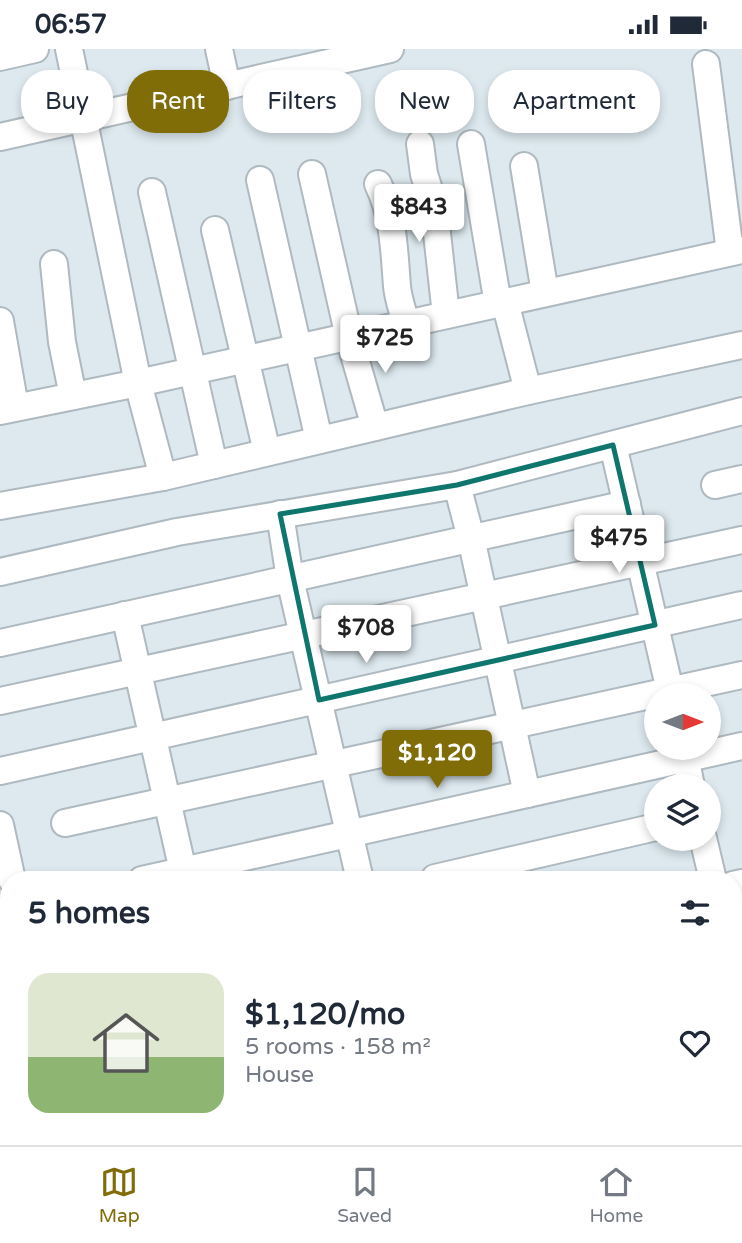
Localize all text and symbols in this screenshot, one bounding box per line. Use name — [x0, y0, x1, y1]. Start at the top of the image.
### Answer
text: 06:57 — [35, 9, 107, 40]
chip: Buy — [21, 70, 113, 133]
chip: Rent — [127, 70, 229, 133]
chip: Filters — [243, 70, 361, 133]
chip: New — [375, 70, 474, 133]
chip: Apartment — [488, 70, 660, 133]
pin: $843 — [378, 185, 460, 244]
text: $843 — [390, 193, 448, 221]
pin: $725 — [344, 315, 426, 375]
text: $725 — [356, 324, 414, 352]
pin: $475 — [578, 515, 660, 575]
text: $475 — [590, 524, 648, 552]
pin: $708 — [325, 605, 407, 665]
text: $708 — [337, 614, 395, 642]
north arrow — [644, 683, 721, 759]
map controls — [644, 683, 721, 851]
pin: $1,120 — [380, 731, 494, 790]
text: $1,120 — [398, 739, 476, 767]
button: layers — [644, 774, 721, 851]
icon: filters — [676, 894, 714, 932]
text: 5 homes — [28, 895, 150, 932]
text: $1,120/mo — [245, 996, 405, 1033]
icon: home — [84, 1001, 168, 1085]
icon: heart — [676, 1024, 714, 1062]
text: 5 rooms · 158 m² — [245, 1033, 431, 1061]
text: House — [245, 1061, 314, 1089]
tab: Map — [99, 1163, 140, 1227]
tab: Saved — [337, 1163, 392, 1227]
tab: Home — [589, 1163, 643, 1227]

